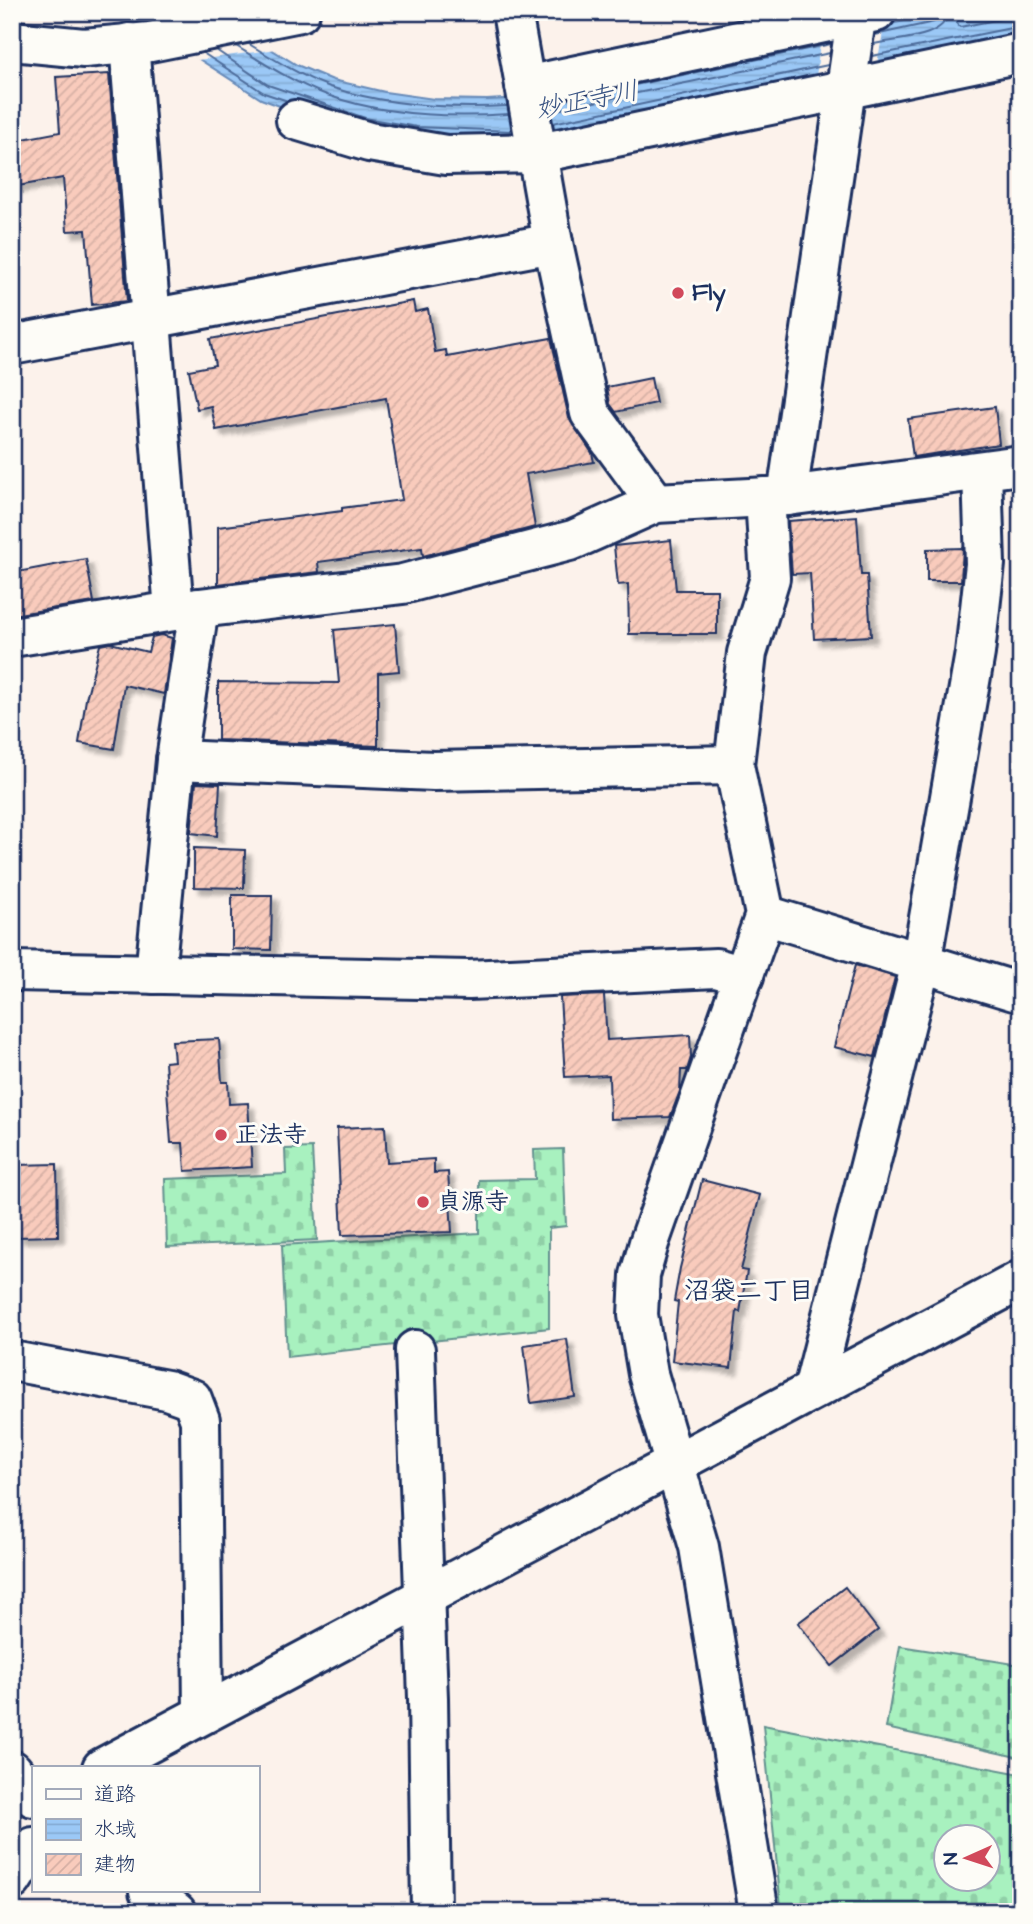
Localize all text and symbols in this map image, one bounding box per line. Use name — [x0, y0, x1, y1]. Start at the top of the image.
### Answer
water label: 妙正寺川 — [533, 72, 641, 128]
place label: Fly — [692, 276, 726, 312]
marker: Fly — [670, 285, 686, 301]
place label: 正法寺 — [235, 1118, 307, 1152]
marker: 正法寺 — [213, 1127, 229, 1143]
place label: 貞源寺 — [437, 1185, 509, 1219]
marker: 貞源寺 — [415, 1194, 431, 1210]
district label: 沼袋二丁目 — [684, 1273, 814, 1309]
legend — [32, 1766, 259, 1892]
text: 道路 — [94, 1780, 136, 1809]
text: 水域 — [94, 1815, 136, 1844]
north arrow — [932, 1822, 1002, 1892]
text: 建物 — [94, 1850, 136, 1879]
text: N — [938, 1852, 965, 1865]

